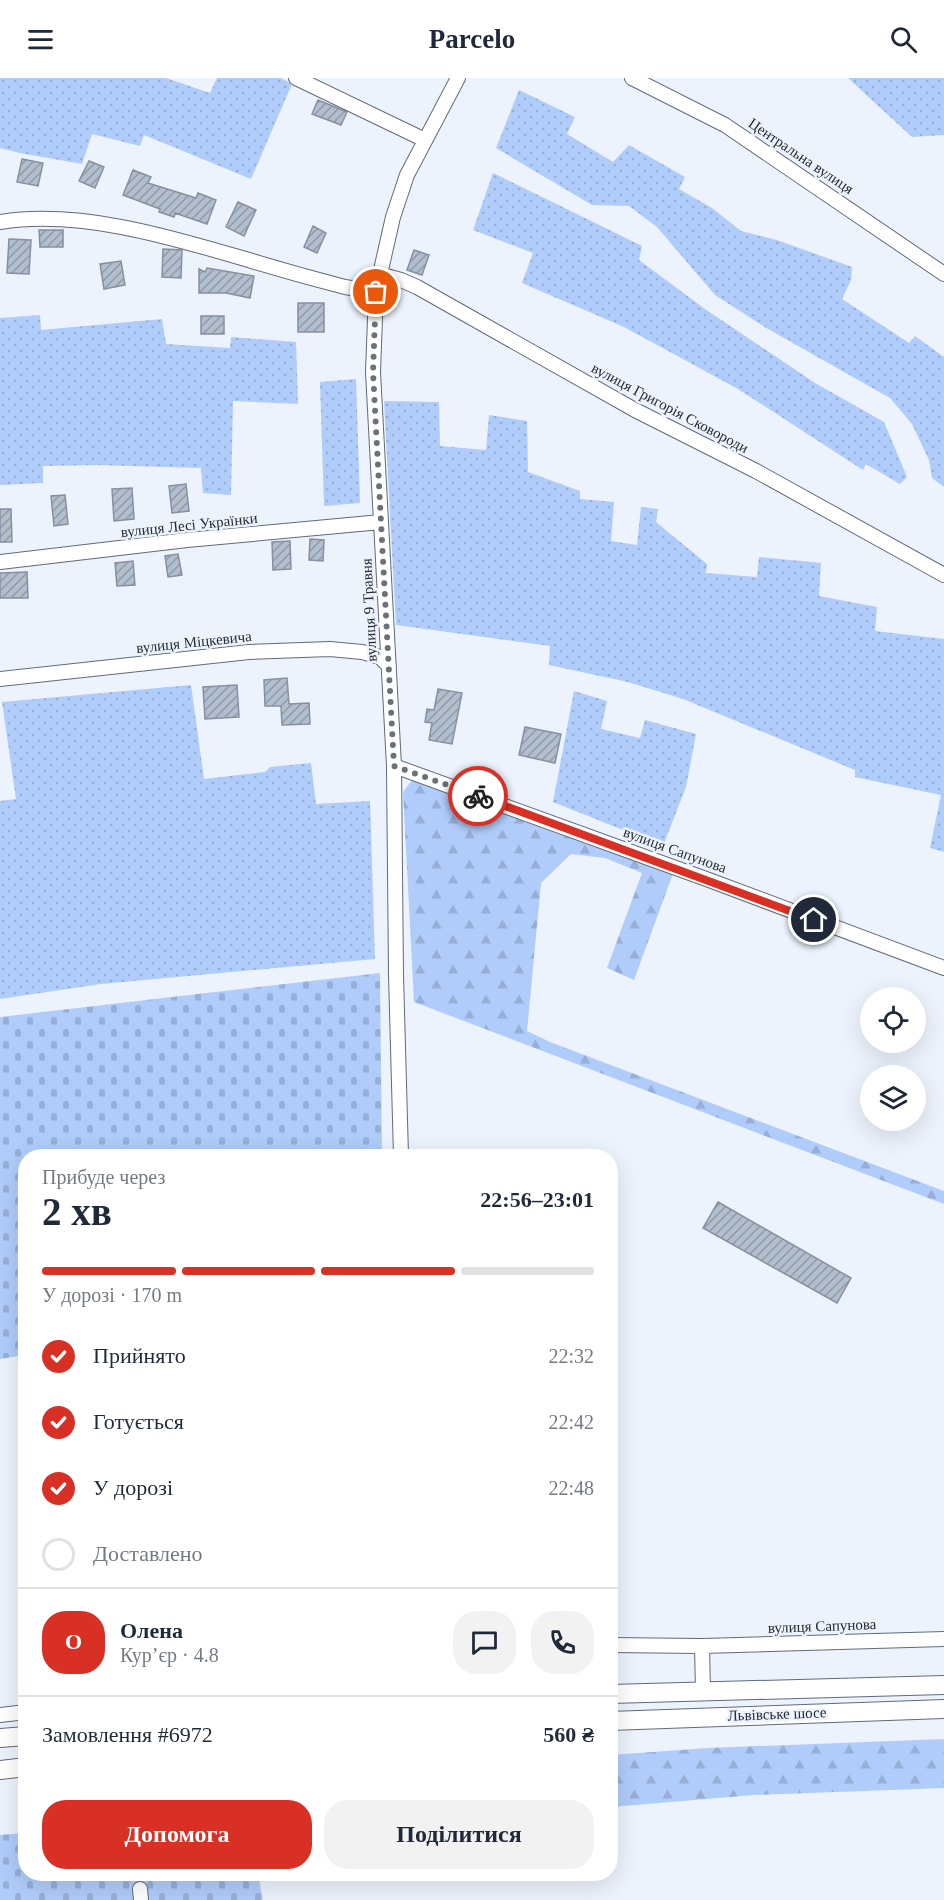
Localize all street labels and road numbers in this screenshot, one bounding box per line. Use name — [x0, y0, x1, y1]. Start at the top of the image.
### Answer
street label: Центральна вулиця — [745, 115, 857, 197]
street label: вулиця Григорія Сковороди — [589, 360, 751, 456]
street label: вулиця Лесі Українки — [120, 510, 258, 540]
street label: вулиця 9 Травня — [358, 558, 380, 662]
street label: вулиця Міцкевича — [135, 628, 253, 656]
street label: вулиця Сапунова — [621, 824, 729, 876]
street label: вулиця Сапунова — [767, 1616, 877, 1636]
street label: Львівське шосе — [727, 1704, 827, 1724]

